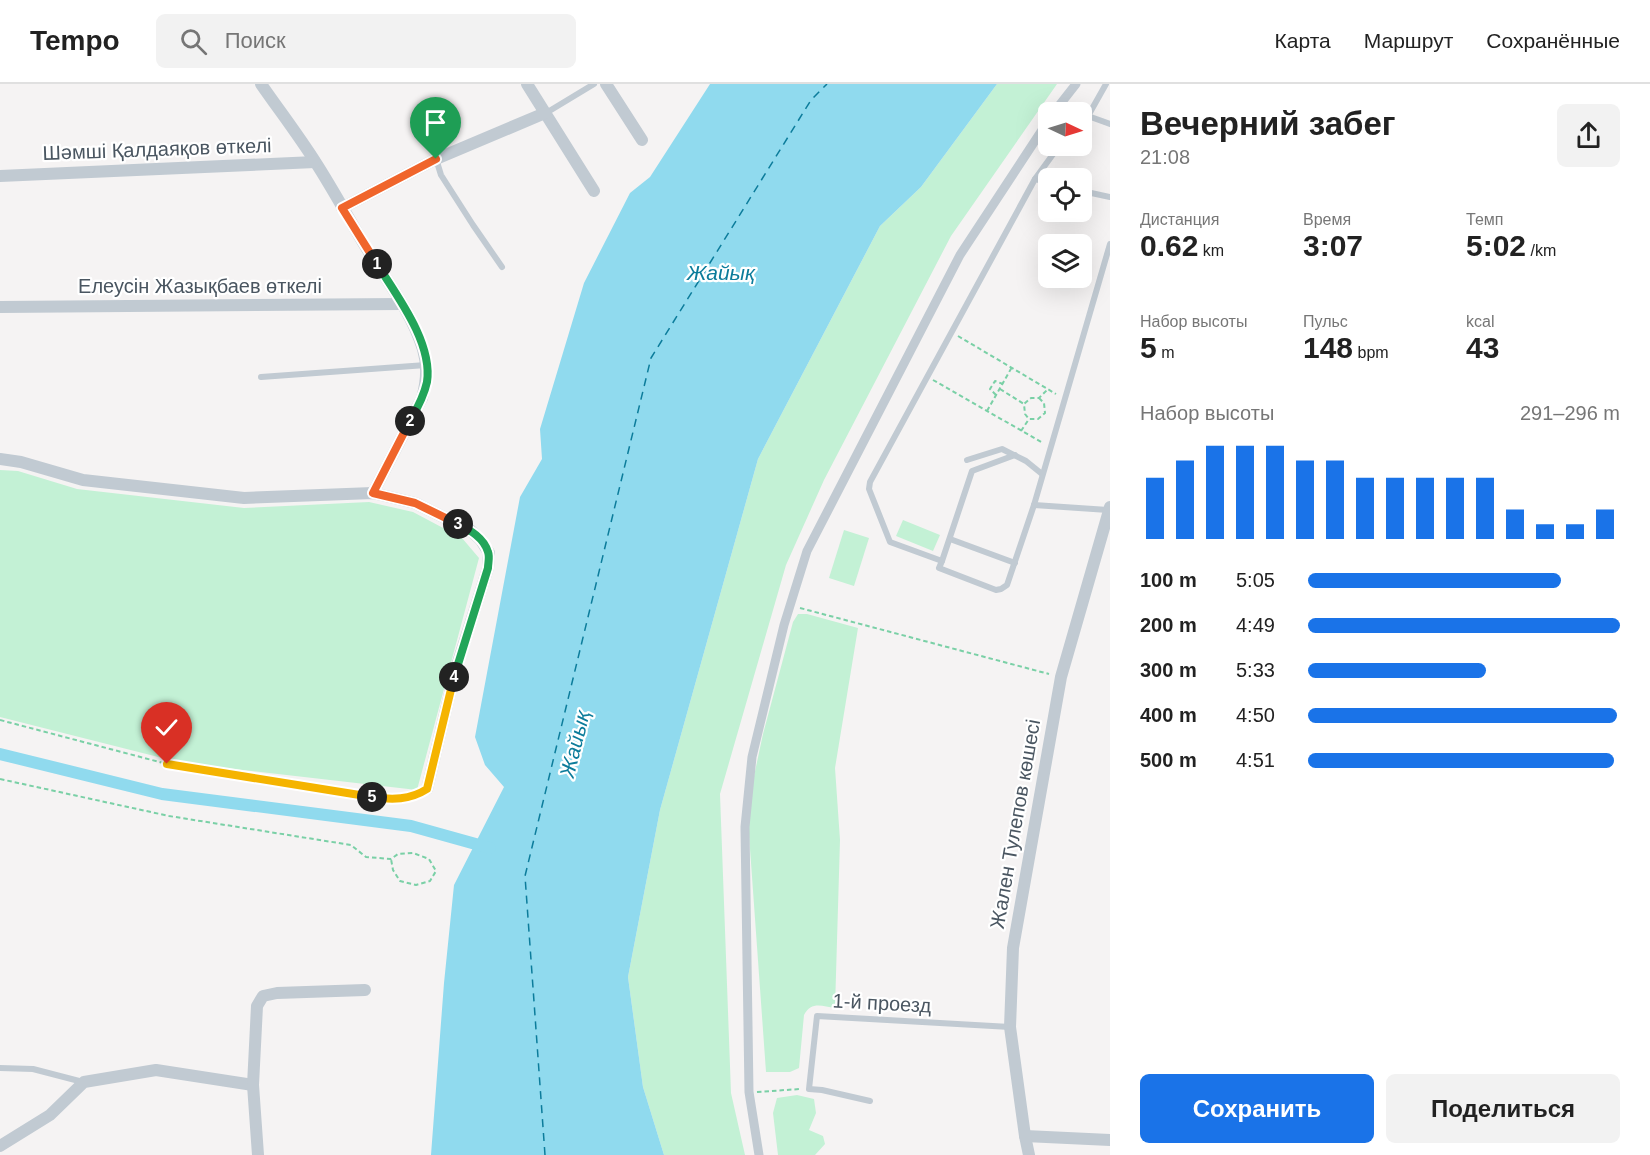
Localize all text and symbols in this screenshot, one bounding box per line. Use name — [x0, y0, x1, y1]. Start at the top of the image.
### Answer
search box — [156, 14, 576, 68]
text: Tempo — [30, 25, 120, 56]
icon: search — [177, 25, 210, 58]
text: Поиск — [225, 28, 286, 53]
text: Карта — [1275, 29, 1331, 52]
text: Маршрут — [1364, 29, 1453, 52]
text: Сохранённые — [1486, 29, 1620, 52]
pin — [410, 97, 461, 159]
north arrow — [1038, 102, 1092, 156]
map controls — [1038, 102, 1092, 288]
button: share — [1557, 104, 1620, 167]
text: Вечерний забег — [1140, 105, 1396, 142]
icon: arrive — [419, 106, 452, 139]
street label: Шәмші Қалдаяқов өткелі — [42, 134, 272, 164]
text: 21:08 — [1140, 146, 1190, 168]
button: locate — [1038, 168, 1092, 222]
text: Дистанция — [1140, 211, 1219, 228]
text: Время — [1303, 211, 1351, 228]
text: Темп — [1466, 211, 1503, 228]
text: 0.62 — [1140, 229, 1198, 262]
text: 3:07 — [1303, 229, 1363, 262]
text: 5:02 — [1466, 229, 1526, 262]
button: layers — [1038, 234, 1092, 288]
text: km — [1198, 242, 1224, 259]
text: /km — [1526, 242, 1556, 259]
pin: 1 — [362, 249, 392, 279]
text: 1 — [373, 255, 381, 272]
water label: Жайық — [686, 261, 756, 284]
street label: Елеусін Жазықбаев өткелі — [78, 275, 322, 297]
text: Набор высоты — [1140, 313, 1247, 330]
text: Пульс — [1303, 313, 1348, 330]
text: kcal — [1466, 313, 1494, 330]
text: 5 — [1140, 331, 1157, 364]
text: 148 — [1303, 331, 1353, 364]
text: 43 — [1466, 331, 1499, 364]
text: m — [1157, 344, 1174, 361]
text: bpm — [1353, 344, 1389, 361]
text: Набор высоты — [1140, 402, 1274, 424]
text: 291–296 m — [1520, 402, 1620, 424]
pin: 2 — [395, 406, 425, 436]
text: 2 — [406, 412, 414, 429]
pin: 3 — [443, 509, 473, 539]
text: 3 — [454, 515, 462, 532]
text: 100 m — [1140, 569, 1197, 591]
text: 5:05 — [1236, 569, 1275, 591]
text: 200 m — [1140, 614, 1197, 636]
text: 4:49 — [1236, 614, 1275, 636]
text: 300 m — [1140, 659, 1197, 681]
text: 5:33 — [1236, 659, 1275, 681]
pin: 4 — [439, 662, 469, 692]
text: 4 — [450, 668, 458, 685]
pin — [141, 702, 192, 764]
text: 400 m — [1140, 704, 1197, 726]
text: 4:50 — [1236, 704, 1275, 726]
water label: Жайық — [555, 707, 594, 781]
icon: check — [150, 711, 183, 744]
street label: Жален Тулепов көшесі — [986, 718, 1044, 930]
text: 500 m — [1140, 749, 1197, 771]
text: 4:51 — [1236, 749, 1275, 771]
pin: 5 — [357, 782, 387, 812]
text: 5 — [368, 788, 376, 805]
street label: 1-й проезд — [832, 989, 932, 1017]
button: Сохранить — [1140, 1074, 1374, 1143]
button: Поделиться — [1386, 1074, 1620, 1143]

